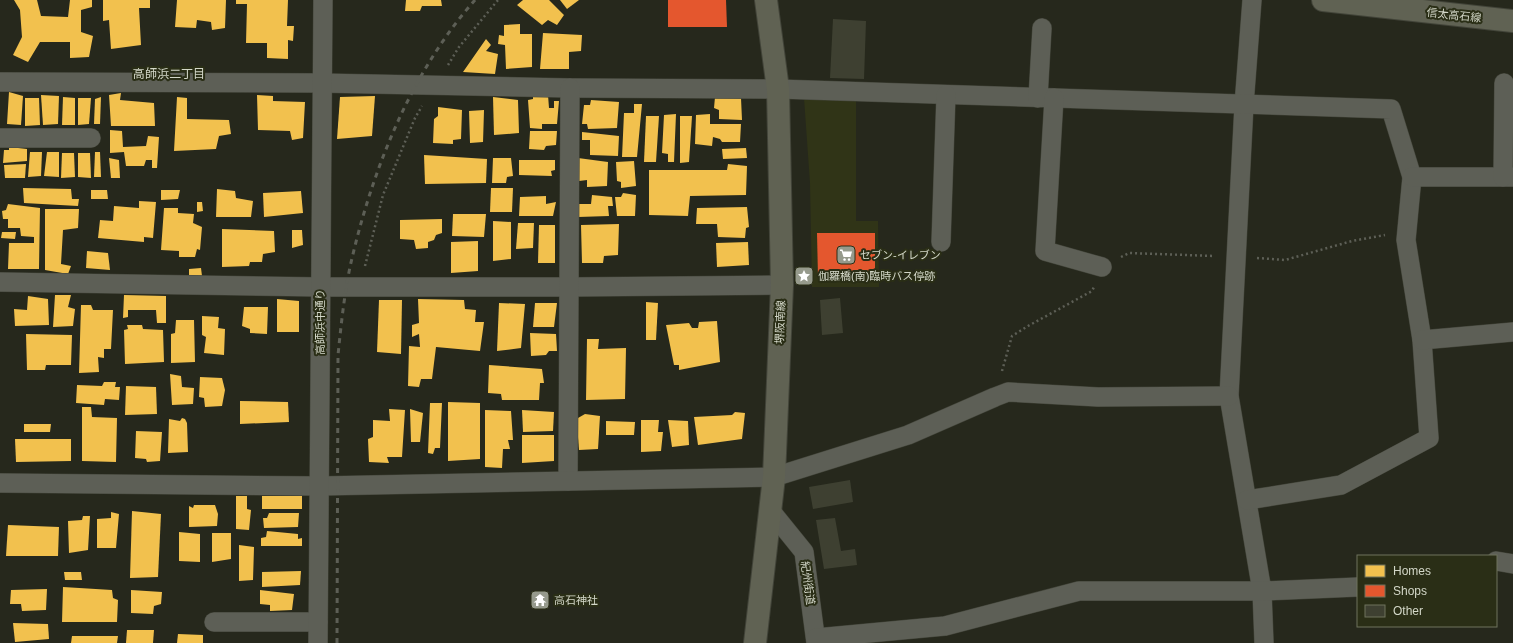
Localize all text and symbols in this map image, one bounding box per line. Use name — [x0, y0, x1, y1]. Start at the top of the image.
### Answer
street label: 信太高石線 — [1426, 6, 1482, 24]
district label: 高師浜二丁目 — [133, 67, 205, 81]
supermarket icon: セブン-イレブン — [835, 244, 857, 266]
place label: セブン-イレブン — [860, 249, 941, 261]
place icon: 伽羅橋(南)臨時バス停跡 — [793, 265, 815, 287]
place label: 伽羅橋(南)臨時バス停跡 — [818, 270, 935, 282]
street label: 高師浜中通り — [314, 289, 326, 355]
street label: 堺阪南線 — [773, 300, 787, 344]
legend — [1357, 555, 1497, 627]
street label: 紀州街道 — [799, 560, 817, 606]
text: Homes — [1393, 564, 1431, 578]
text: Shops — [1393, 584, 1427, 598]
temple icon: 高石神社 — [529, 589, 551, 611]
place label: 高石神社 — [554, 594, 598, 606]
text: Other — [1393, 604, 1423, 618]

